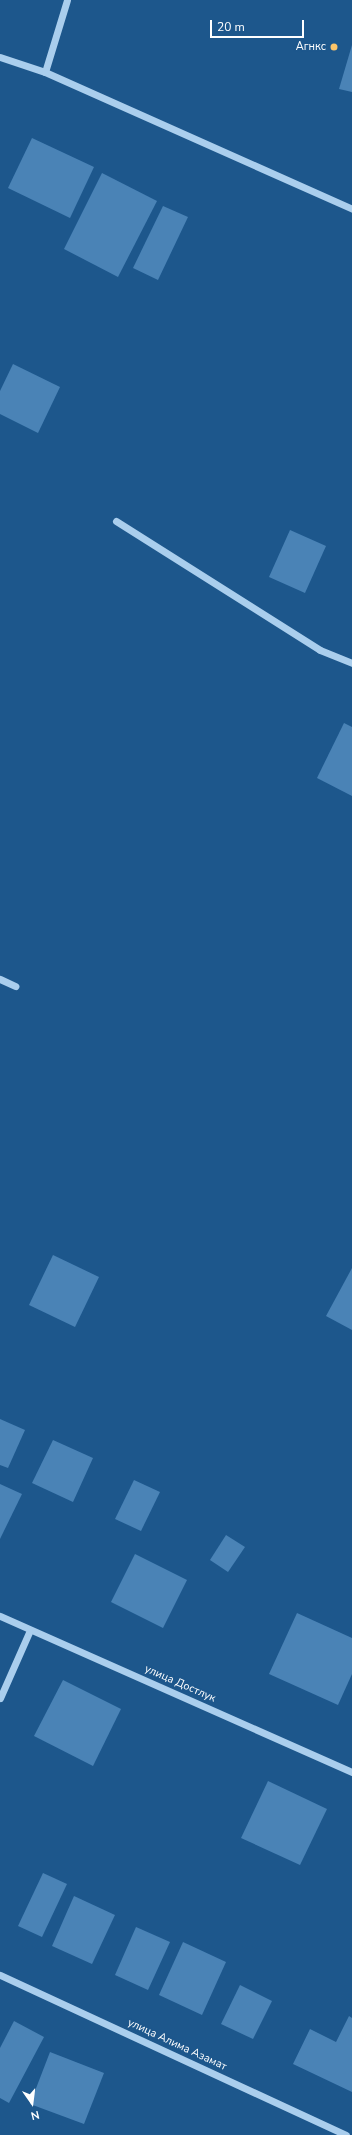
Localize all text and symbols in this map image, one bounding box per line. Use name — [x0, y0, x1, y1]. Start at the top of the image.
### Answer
scale bar — [212, 12, 306, 38]
text: 20 m — [217, 19, 245, 35]
place label: Агнкс — [296, 40, 326, 54]
marker: Агнкс — [329, 42, 339, 52]
street label: улица Достлук — [142, 1662, 218, 1706]
street label: улица Алима Азамат — [125, 2016, 229, 2074]
north arrow — [12, 2083, 52, 2123]
text: N — [29, 2107, 41, 2123]

